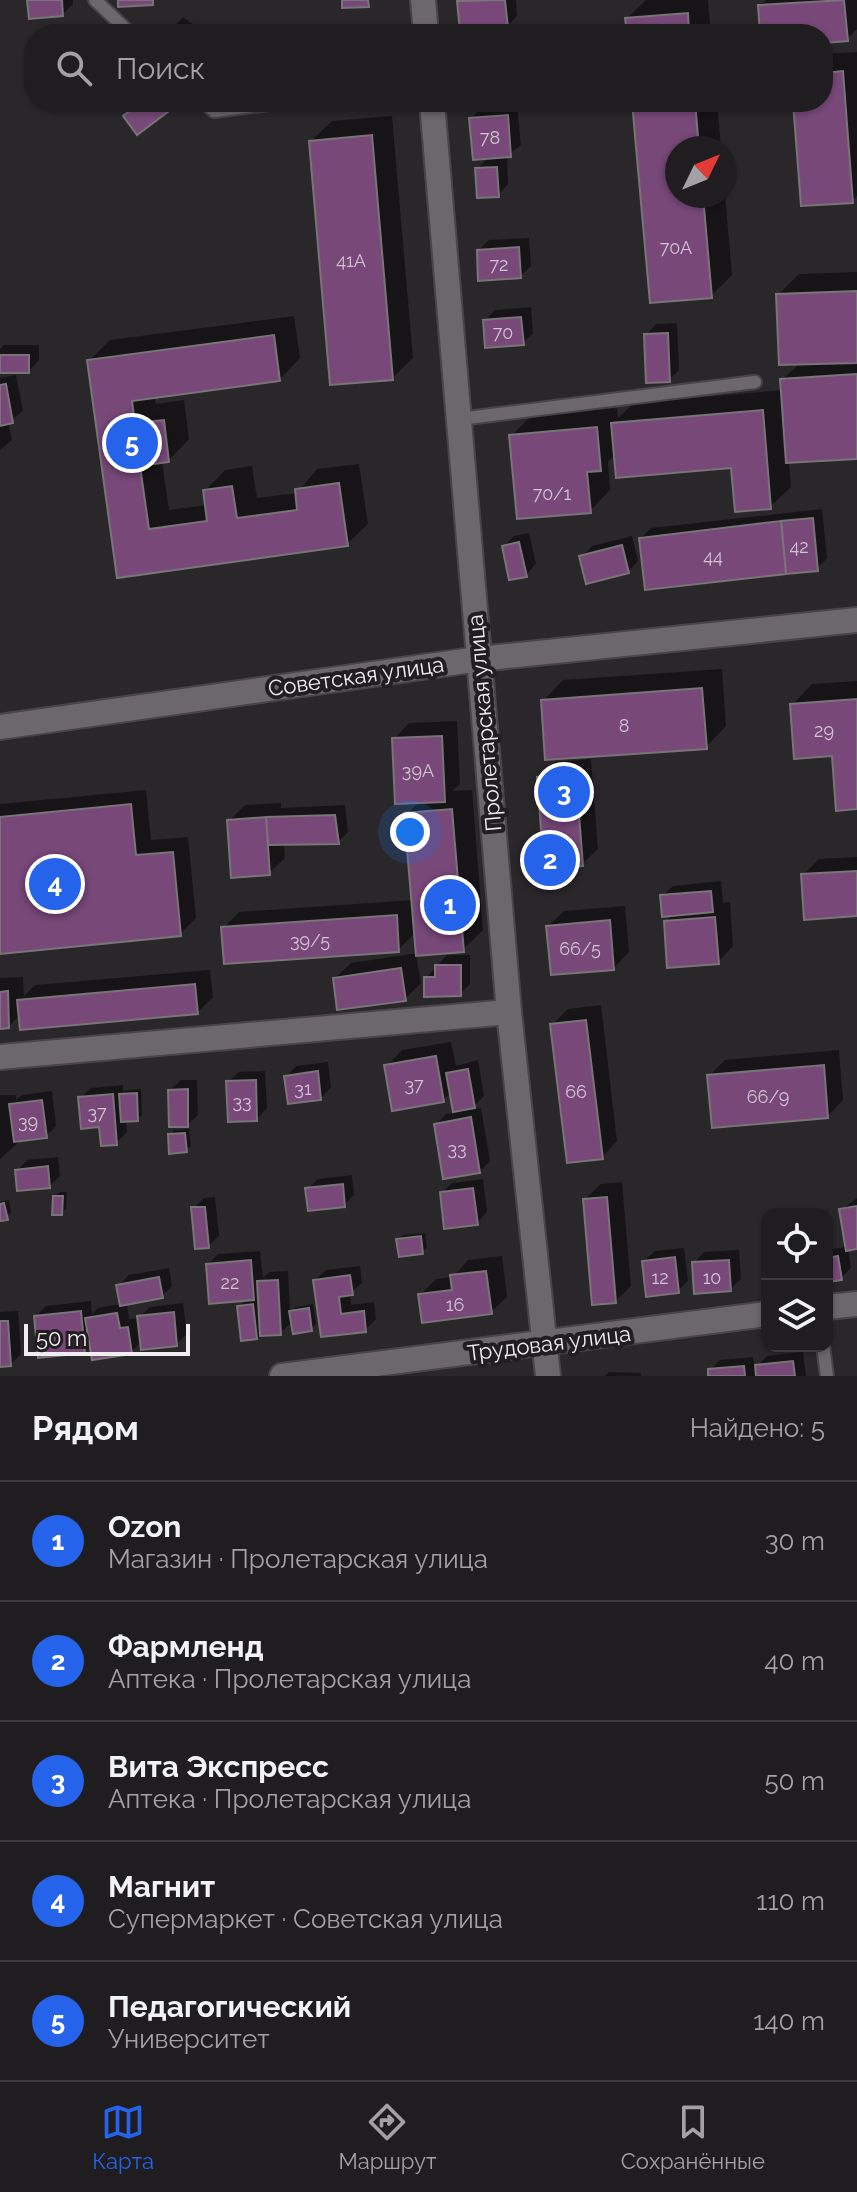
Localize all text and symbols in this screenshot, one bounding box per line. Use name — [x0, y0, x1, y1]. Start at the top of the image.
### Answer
search box — [24, 24, 833, 112]
icon: search — [52, 46, 96, 90]
text: Поиск — [116, 51, 205, 86]
house number: 78 — [480, 127, 500, 148]
north arrow — [665, 136, 737, 208]
house number: 70А — [660, 237, 692, 258]
house number: 41А — [336, 250, 366, 271]
house number: 72 — [489, 254, 509, 275]
house number: 70 — [493, 322, 513, 343]
pin: 5 — [106, 413, 158, 473]
house number: 70/1 — [533, 483, 572, 504]
house number: 42 — [789, 536, 809, 557]
house number: 44 — [703, 546, 723, 567]
street label: Пролетарская улица — [462, 613, 506, 833]
street label: Советская улица — [266, 651, 446, 701]
house number: 8 — [619, 715, 629, 736]
house number: 29 — [814, 720, 834, 741]
house number: 39А — [402, 760, 434, 781]
pin: 3 — [538, 762, 590, 822]
your location — [390, 812, 430, 852]
pin: 2 — [524, 830, 576, 890]
pin: 4 — [29, 854, 81, 914]
pin: 1 — [424, 875, 476, 935]
house number: 39/5 — [290, 930, 330, 951]
house number: 66/5 — [559, 938, 601, 959]
house number: 37 — [404, 1074, 424, 1095]
house number: 31 — [294, 1078, 312, 1099]
house number: 66 — [565, 1081, 587, 1102]
house number: 66/9 — [747, 1086, 789, 1107]
house number: 33 — [232, 1091, 252, 1112]
house number: 37 — [87, 1102, 107, 1123]
house number: 39 — [18, 1111, 38, 1132]
house number: 33 — [447, 1138, 467, 1159]
map controls — [761, 1208, 833, 1352]
button: locate — [761, 1208, 833, 1280]
house number: 12 — [651, 1267, 669, 1288]
house number: 10 — [703, 1267, 721, 1288]
house number: 22 — [221, 1272, 239, 1293]
button: layers — [761, 1280, 833, 1352]
house number: 16 — [446, 1294, 464, 1315]
scale bar — [24, 1320, 190, 1356]
street label: Трудовая улица — [466, 1320, 632, 1366]
text: 50 m — [36, 1325, 87, 1351]
text: Рядом — [32, 1408, 139, 1448]
text: Найдено: 5 — [690, 1413, 825, 1443]
text: Ozon — [108, 1509, 181, 1544]
text: 1 — [52, 1526, 64, 1556]
text: 30 m — [765, 1526, 825, 1556]
text: Магазин · Пролетарская улица — [108, 1544, 488, 1574]
text: Фармленд — [108, 1629, 264, 1664]
text: 2 — [51, 1646, 65, 1676]
text: 40 m — [764, 1646, 825, 1676]
text: Аптека · Пролетарская улица — [108, 1664, 471, 1694]
text: Вита Экспресс — [108, 1749, 329, 1784]
text: 3 — [51, 1766, 65, 1796]
text: 50 m — [764, 1766, 825, 1796]
text: Аптека · Пролетарская улица — [108, 1784, 471, 1814]
text: Магнит — [108, 1869, 215, 1904]
text: 4 — [51, 1886, 65, 1916]
text: 110 m — [756, 1886, 825, 1916]
text: Супермаркет · Советская улица — [108, 1904, 503, 1934]
text: Педагогический — [108, 1989, 351, 2024]
text: 5 — [51, 2006, 65, 2036]
text: 140 m — [753, 2006, 825, 2036]
text: Университет — [108, 2024, 270, 2054]
tab: Карта — [92, 2100, 154, 2174]
tab: Маршрут — [338, 2100, 436, 2174]
tab: Сохранённые — [621, 2100, 765, 2174]

